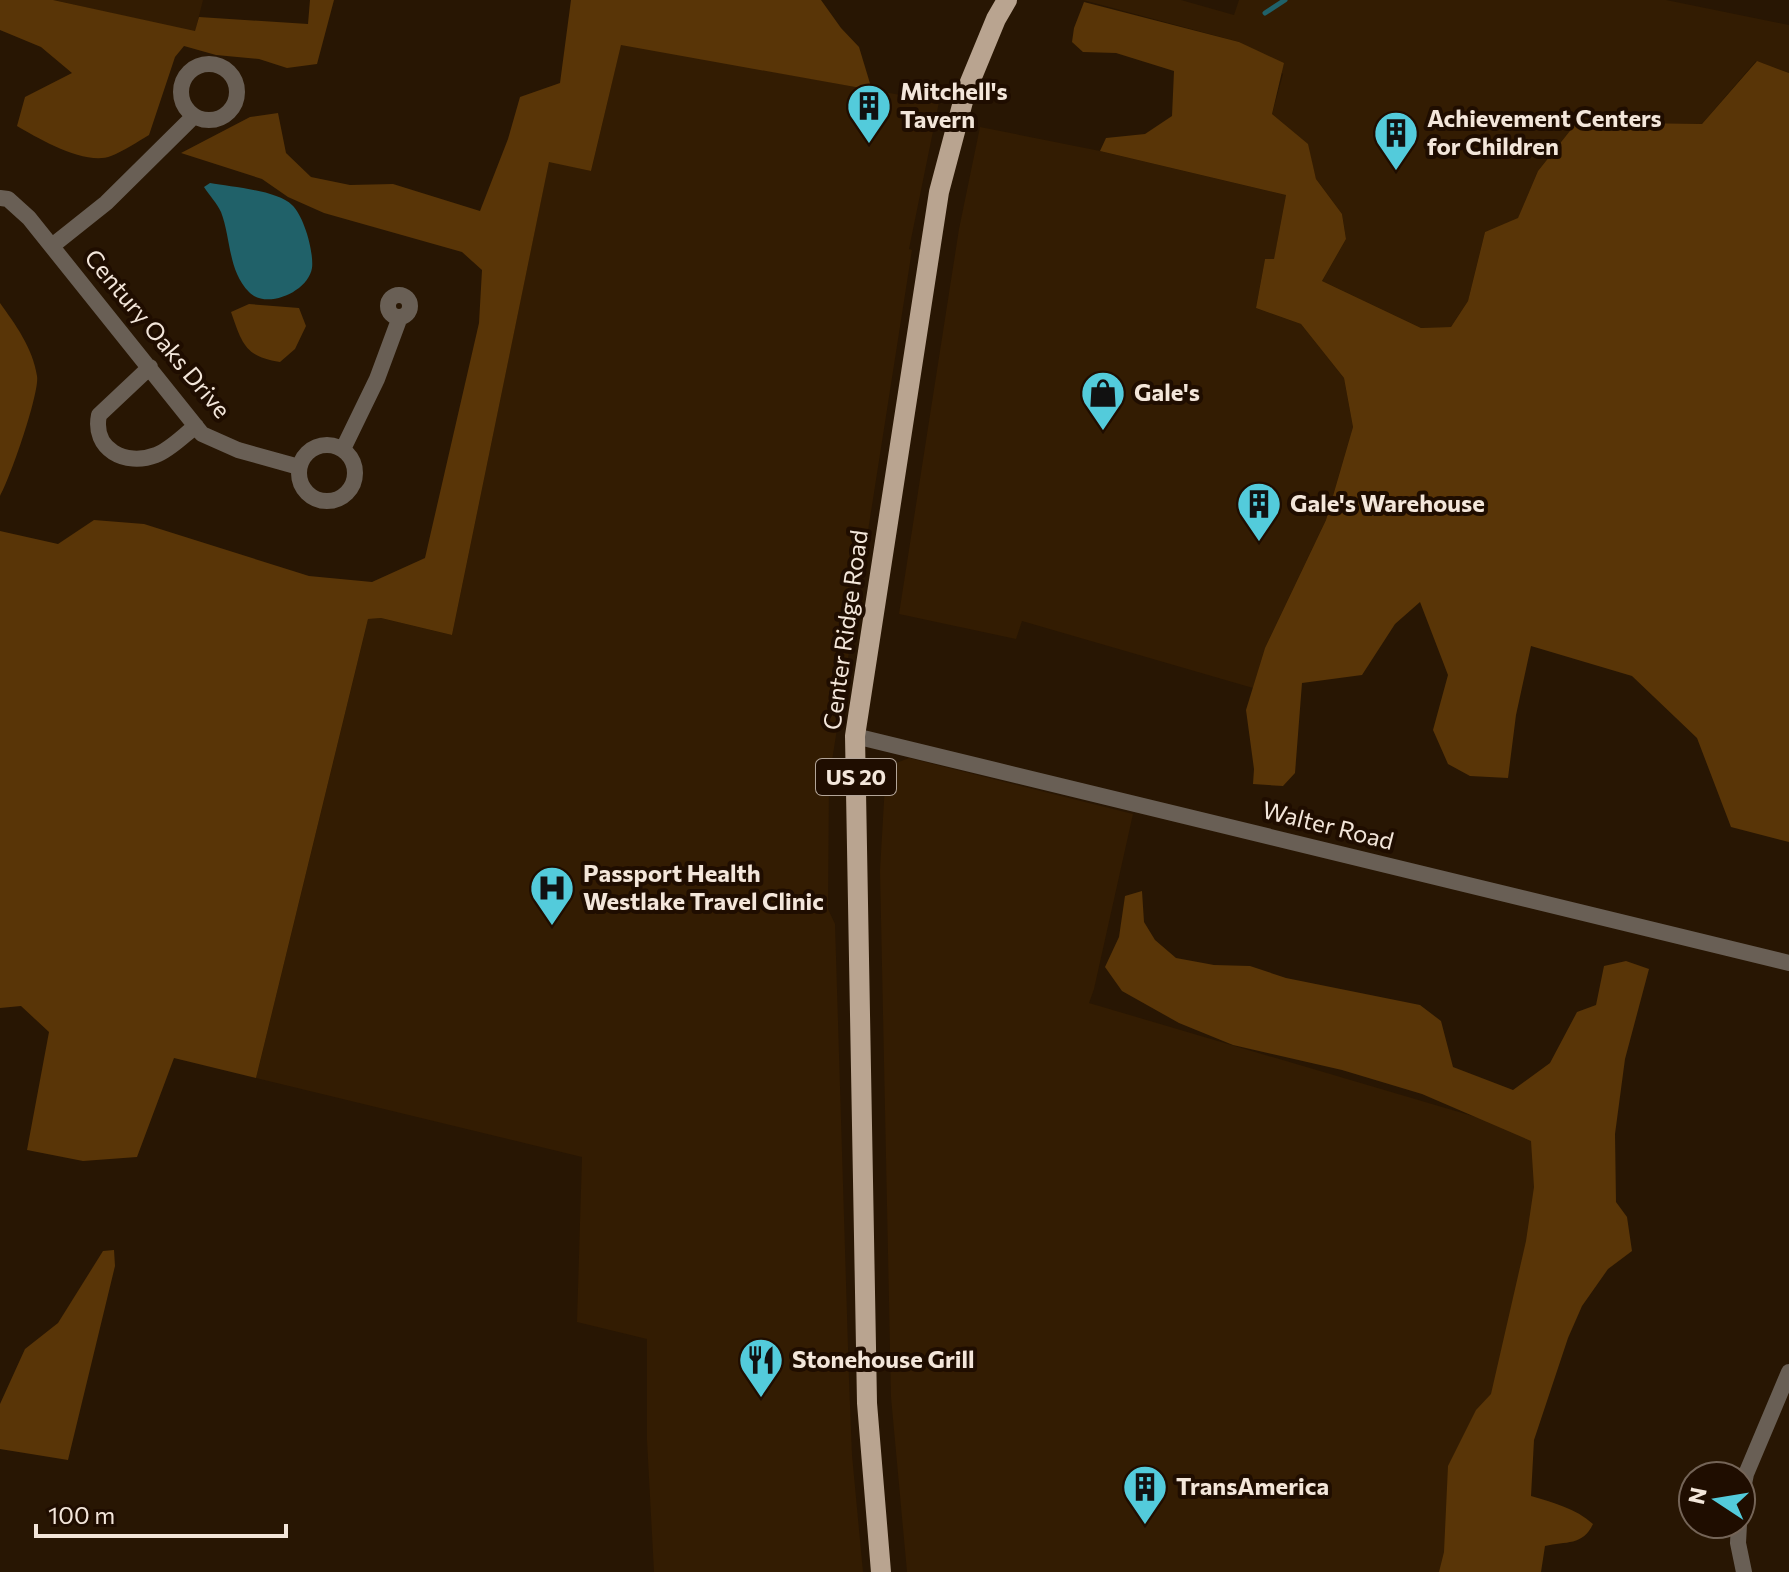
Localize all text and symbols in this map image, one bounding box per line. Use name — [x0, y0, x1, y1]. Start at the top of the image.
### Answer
place label: Mitchell's Tavern — [900, 76, 1008, 133]
building icon: Mitchell's Tavern — [845, 82, 893, 145]
place label: Achievement Centers for Children — [1427, 103, 1662, 160]
building icon: Achievement Centers for Children — [1372, 109, 1420, 172]
street label: Century Oaks Drive — [79, 243, 237, 423]
shop icon: Gale's — [1079, 369, 1127, 432]
place label: Gale's — [1134, 377, 1200, 406]
building icon: Gale's Warehouse — [1235, 480, 1283, 543]
place label: Gale's Warehouse — [1290, 488, 1485, 517]
street label: Center Ridge Road — [816, 528, 873, 732]
road number: US 20 — [816, 759, 896, 795]
street label: Walter Road — [1260, 794, 1397, 855]
place label: Passport Health Westlake Travel Clinic — [583, 858, 824, 915]
hospital icon: Passport Health Westlake Travel Clinic — [528, 864, 576, 927]
restaurant icon: Stonehouse Grill — [737, 1336, 785, 1399]
place label: Stonehouse Grill — [792, 1344, 975, 1373]
north arrow — [1677, 1460, 1757, 1540]
building icon: TransAmerica — [1121, 1463, 1169, 1526]
place label: TransAmerica — [1176, 1471, 1329, 1500]
text: N — [1682, 1485, 1712, 1507]
scale bar — [36, 1488, 286, 1538]
text: 100 m — [48, 1500, 115, 1529]

